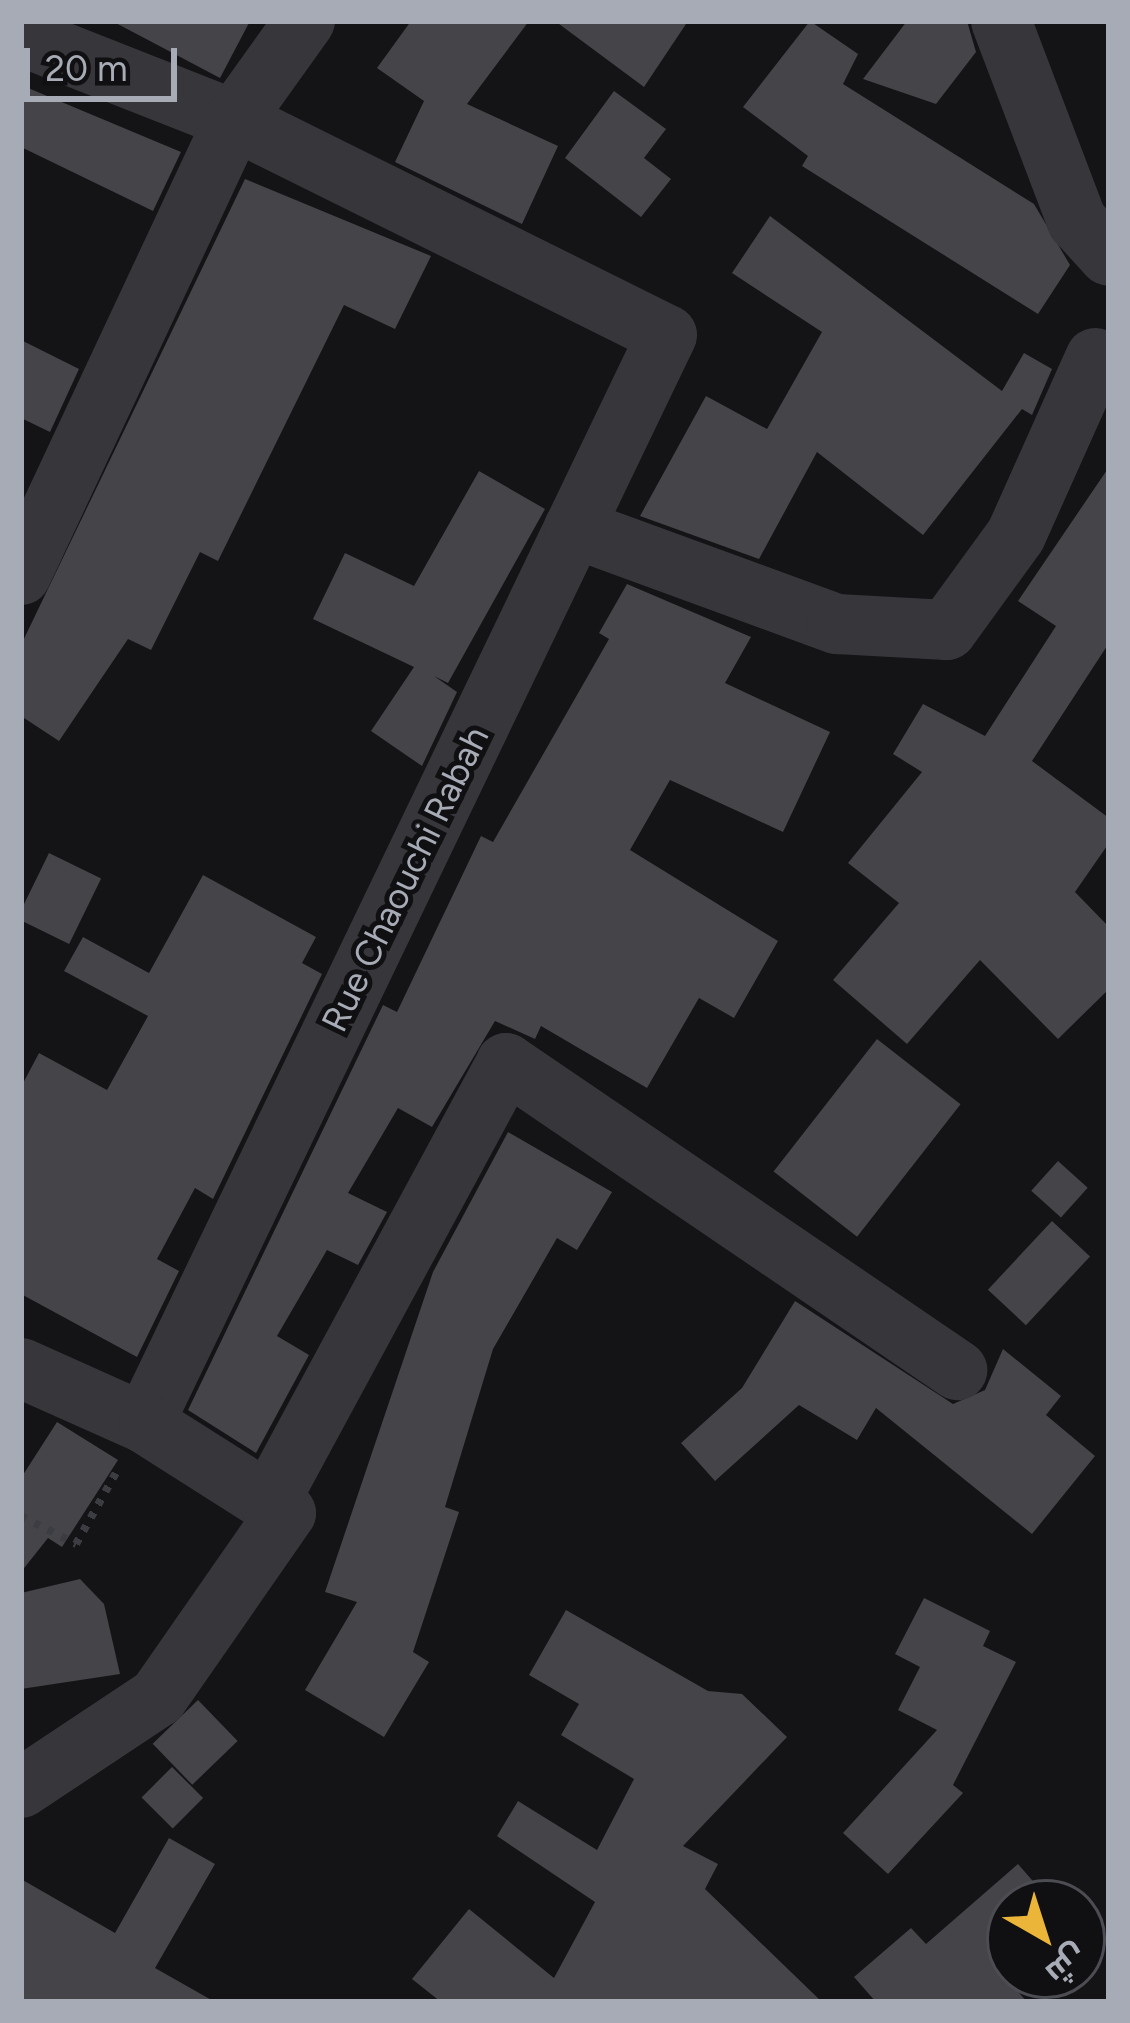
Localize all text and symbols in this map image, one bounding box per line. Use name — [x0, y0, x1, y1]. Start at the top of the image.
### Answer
scale bar — [30, 24, 183, 98]
text: 20 m — [45, 47, 128, 90]
street label: Rue Chaouchi Rabah — [312, 720, 498, 1038]
north arrow — [986, 1879, 1106, 1999]
text: ش — [1038, 1937, 1096, 1994]

